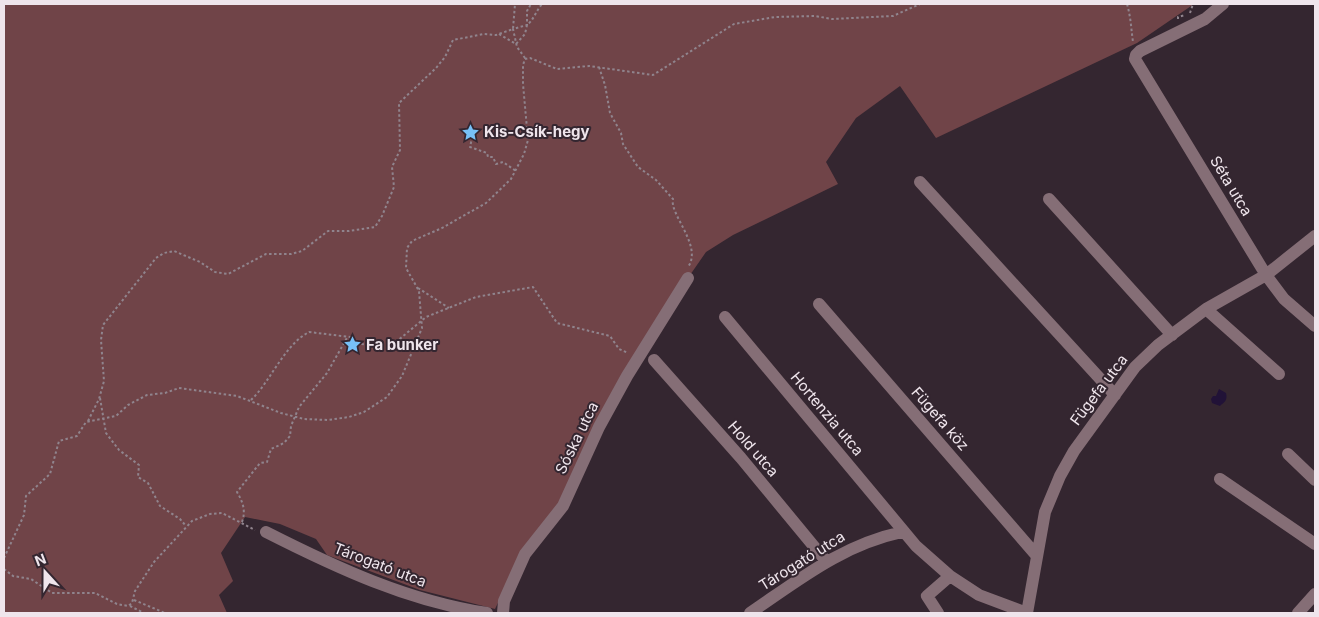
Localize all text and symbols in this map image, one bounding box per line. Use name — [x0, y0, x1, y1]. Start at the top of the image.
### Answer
place icon: Kis-Csík-hegy — [460, 122, 480, 142]
place label: Kis-Csík-hegy — [484, 122, 590, 141]
street label: Séta utca — [1206, 152, 1257, 219]
place icon: Fa bunker — [342, 335, 362, 355]
place label: Fa bunker — [366, 335, 438, 354]
street label: Fügefa utca — [1066, 350, 1131, 429]
street label: Hortenzia utca — [787, 368, 868, 460]
street label: Fügefa köz — [908, 383, 973, 454]
street label: Sóska utca — [551, 398, 602, 477]
street label: Hold utca — [724, 417, 783, 481]
street label: Tárogató utca — [755, 527, 848, 595]
street label: Tárogató utca — [331, 538, 429, 591]
north arrow — [20, 547, 70, 597]
text: N — [32, 550, 48, 569]

